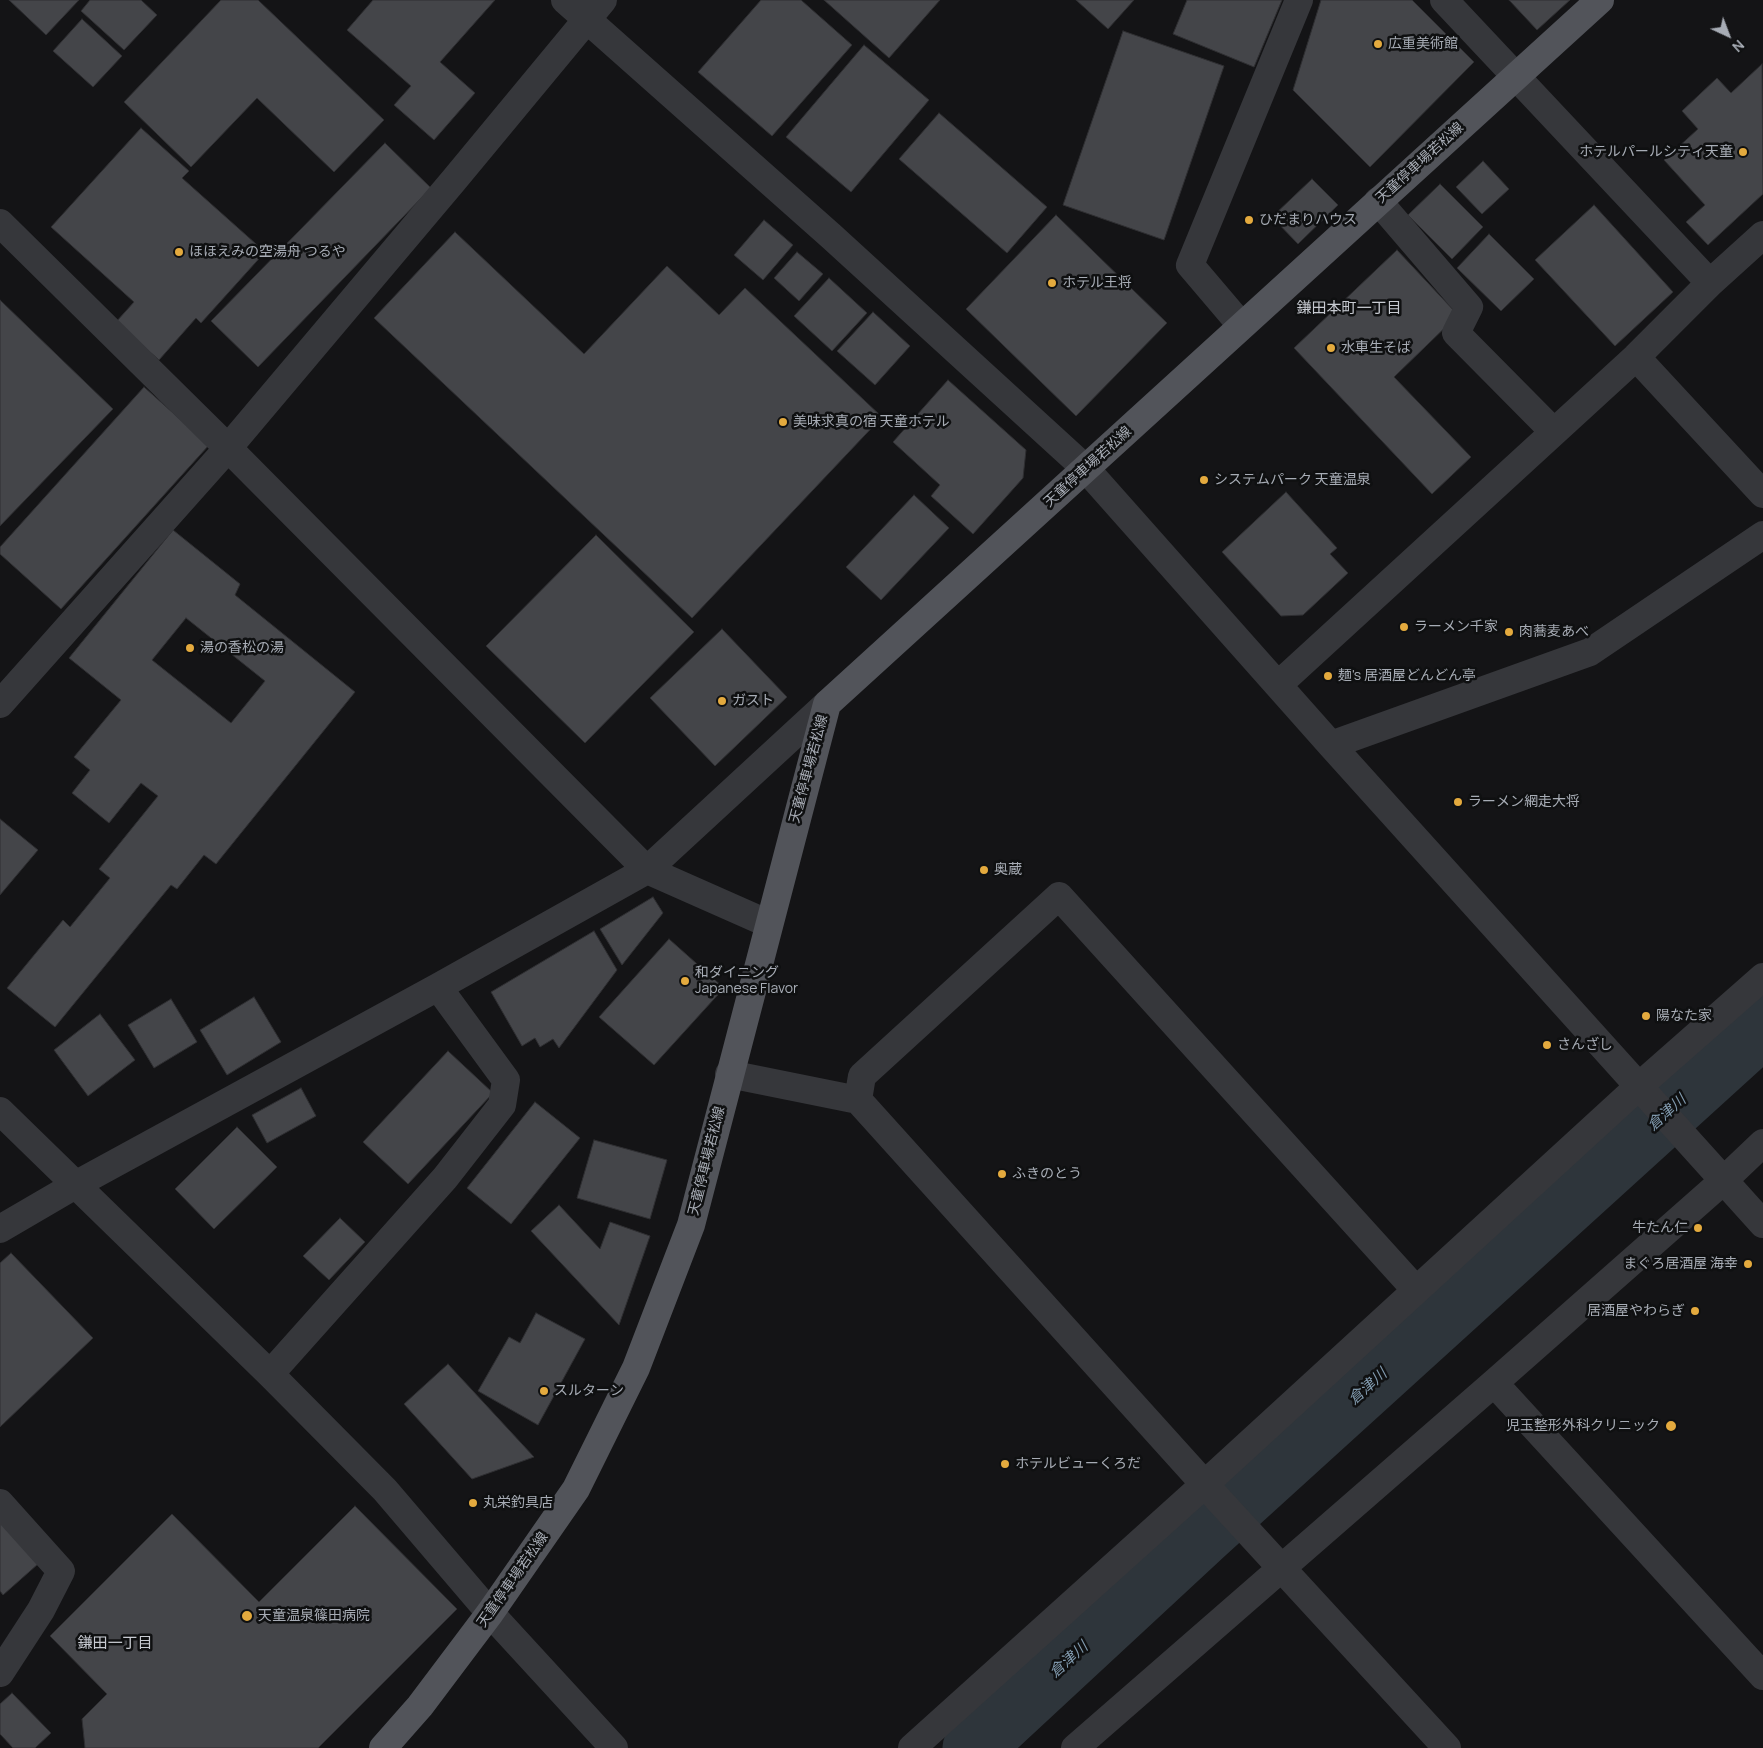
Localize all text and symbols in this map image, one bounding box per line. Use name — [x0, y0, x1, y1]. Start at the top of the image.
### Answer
north arrow — [1703, 10, 1753, 60]
place label: 広重美術館 — [1388, 36, 1458, 52]
text: N — [1728, 36, 1749, 57]
marker: 広重美術館 — [1372, 38, 1384, 50]
street label: 天童停車場若松線 — [1373, 119, 1467, 207]
place label: ホテルパールシティ天童 — [1579, 144, 1733, 160]
marker: ホテルパールシティ天童 — [1737, 146, 1749, 158]
place label: ひだまりハウス — [1259, 212, 1357, 228]
marker: ひだまりハウス — [1243, 214, 1255, 226]
place label: ほほえみの空湯舟 つるや — [189, 244, 346, 260]
marker: ほほえみの空湯舟 つるや — [173, 246, 185, 258]
place label: ホテル王将 — [1062, 275, 1132, 291]
marker: ホテル王将 — [1046, 277, 1058, 289]
district label: 鎌田本町一丁目 — [1297, 300, 1401, 318]
place label: 水車生そば — [1341, 340, 1411, 356]
marker: 水車生そば — [1325, 342, 1337, 354]
place label: 美味求真の宿 天童ホテル — [793, 414, 950, 430]
marker: 美味求真の宿 天童ホテル — [777, 416, 789, 428]
street label: 天童停車場若松線 — [1041, 423, 1135, 511]
place label: システムパーク 天童温泉 — [1214, 472, 1371, 488]
marker: システムパーク 天童温泉 — [1198, 474, 1210, 486]
place label: ラーメン千家 — [1414, 619, 1498, 635]
marker: ラーメン千家 — [1398, 621, 1410, 633]
place label: 肉蕎麦あべ — [1519, 624, 1589, 640]
marker: 肉蕎麦あべ — [1503, 626, 1515, 638]
place label: 湯の香松の湯 — [200, 640, 284, 656]
marker: 湯の香松の湯 — [184, 642, 196, 654]
place label: 麺's 居酒屋どんどん亭 — [1338, 668, 1476, 684]
marker: 麺's 居酒屋どんどん亭 — [1322, 670, 1334, 682]
place label: ガスト — [732, 693, 774, 709]
marker: ガスト — [716, 695, 728, 707]
street label: 天童停車場若松線 — [786, 713, 832, 825]
place label: ラーメン網走大将 — [1468, 794, 1580, 810]
marker: ラーメン網走大将 — [1452, 796, 1464, 808]
place label: 奥蔵 — [994, 862, 1022, 878]
marker: 奥蔵 — [978, 864, 990, 876]
place label: 和ダイニング Japanese Flavor — [695, 965, 798, 998]
marker: 和ダイニング Japanese Flavor — [679, 975, 691, 987]
place label: 陽なた家 — [1656, 1008, 1712, 1024]
marker: 陽なた家 — [1640, 1010, 1652, 1022]
place label: さんざし — [1557, 1037, 1613, 1053]
marker: さんざし — [1541, 1039, 1553, 1051]
water label: 倉津川 — [1644, 1091, 1690, 1135]
street label: 天童停車場若松線 — [685, 1105, 729, 1217]
place label: ふきのとう — [1012, 1166, 1082, 1182]
marker: ふきのとう — [996, 1168, 1008, 1180]
place label: 牛たん仁 — [1632, 1220, 1688, 1236]
marker: 牛たん仁 — [1692, 1222, 1704, 1234]
place label: まぐろ居酒屋 海幸 — [1623, 1256, 1738, 1272]
marker: まぐろ居酒屋 海幸 — [1742, 1258, 1754, 1270]
place label: 居酒屋やわらぎ — [1587, 1303, 1685, 1319]
marker: 居酒屋やわらぎ — [1689, 1305, 1701, 1317]
water label: 倉津川 — [1345, 1365, 1391, 1409]
place label: スルターン — [554, 1383, 624, 1399]
marker: スルターン — [538, 1385, 550, 1397]
place label: 児玉整形外科クリニック — [1506, 1418, 1660, 1434]
marker: 児玉整形外科クリニック — [1664, 1419, 1678, 1433]
place label: ホテルビューくろだ — [1015, 1456, 1141, 1472]
marker: ホテルビューくろだ — [999, 1458, 1011, 1470]
place label: 丸栄釣具店 — [483, 1495, 553, 1511]
marker: 丸栄釣具店 — [467, 1497, 479, 1509]
street label: 天童停車場若松線 — [474, 1529, 552, 1631]
place label: 天童温泉篠田病院 — [258, 1608, 370, 1624]
marker: 天童温泉篠田病院 — [240, 1609, 254, 1623]
district label: 鎌田一丁目 — [78, 1635, 152, 1653]
water label: 倉津川 — [1046, 1638, 1092, 1682]

